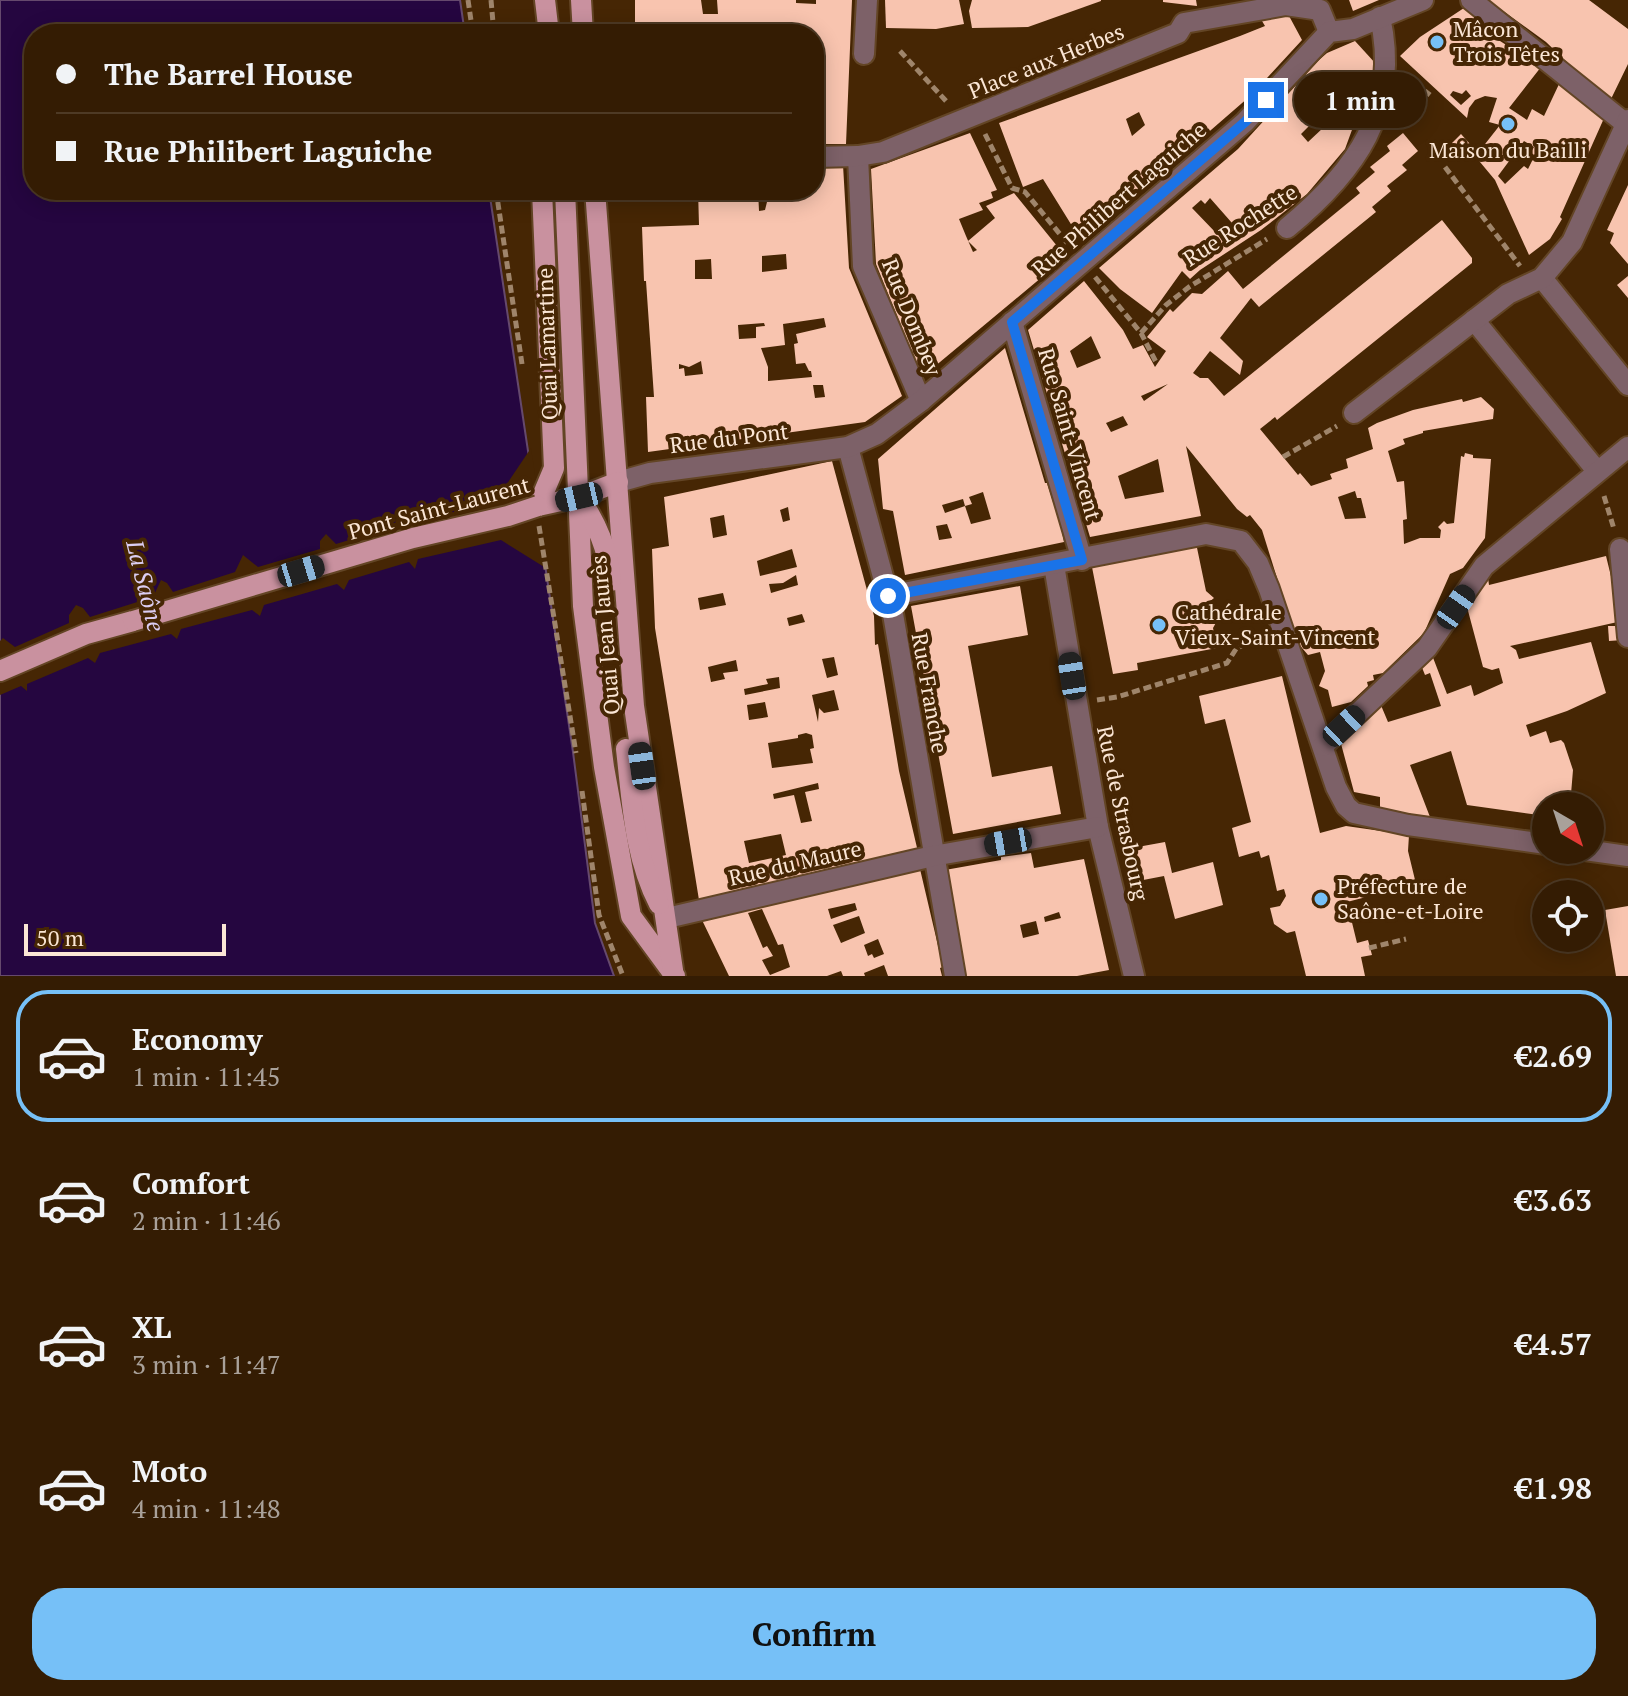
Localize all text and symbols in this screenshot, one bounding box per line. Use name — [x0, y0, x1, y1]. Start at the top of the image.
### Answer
place label: Mâcon Trois Têtes — [1453, 14, 1560, 68]
street label: Place aux Herbes — [964, 16, 1128, 105]
marker: Mâcon Trois Têtes — [1428, 33, 1446, 51]
text: The Barrel House — [104, 54, 353, 94]
callout: 1 min — [1294, 72, 1426, 128]
route end — [1248, 82, 1284, 118]
text: 1 min — [1324, 83, 1396, 117]
street label: Rue Philibert Laguiche — [1025, 115, 1212, 282]
marker: Maison du Bailli — [1499, 115, 1517, 133]
text: Rue Philibert Laguiche — [104, 131, 432, 171]
place label: Maison du Bailli — [1429, 135, 1587, 164]
street label: Rue Rochette — [1177, 177, 1302, 272]
street label: Rue Dombey — [876, 254, 949, 380]
street label: Quai Lamartine — [529, 267, 564, 421]
street label: Rue Saint-Vincent — [1032, 344, 1109, 523]
street label: Rue du Pont — [668, 416, 790, 459]
street label: Pont Saint-Laurent — [345, 469, 533, 546]
car — [553, 480, 605, 514]
water label: La Saône — [119, 536, 173, 635]
car — [275, 553, 327, 589]
street label: Quai Jean Jaurès — [583, 554, 626, 716]
route start — [870, 578, 906, 614]
car — [1432, 580, 1480, 634]
place label: Cathédrale Vieux-Saint-Vincent — [1175, 597, 1375, 651]
marker: Cathédrale Vieux-Saint-Vincent — [1150, 616, 1168, 634]
street label: Rue Franche — [906, 630, 955, 755]
car — [1056, 650, 1088, 702]
car — [1318, 701, 1370, 751]
street label: Rue de Strasbourg — [1091, 723, 1156, 903]
car — [627, 741, 657, 791]
north arrow — [1532, 792, 1604, 864]
map controls — [1532, 792, 1604, 952]
car — [982, 826, 1034, 858]
street label: Rue du Maure — [726, 833, 864, 892]
place label: Préfecture de Saône-et-Loire — [1337, 871, 1484, 925]
button: locate — [1532, 880, 1604, 952]
marker: Préfecture de Saône-et-Loire — [1312, 890, 1330, 908]
scale bar — [24, 920, 226, 956]
text: 50 m — [36, 923, 84, 952]
text: Economy — [132, 1019, 263, 1059]
icon: car — [36, 1020, 108, 1092]
text: €2.69 — [1515, 1036, 1592, 1076]
text: 1 min · 11:45 — [132, 1059, 281, 1093]
text: Comfort — [132, 1163, 250, 1203]
icon: car — [36, 1164, 108, 1236]
text: €3.63 — [1515, 1180, 1592, 1220]
text: 2 min · 11:46 — [132, 1203, 281, 1237]
text: XL — [132, 1307, 171, 1347]
icon: car — [36, 1308, 108, 1380]
text: €4.57 — [1515, 1324, 1592, 1364]
text: 3 min · 11:47 — [132, 1347, 281, 1381]
text: Moto — [132, 1451, 207, 1491]
icon: car — [36, 1452, 108, 1524]
text: €1.98 — [1515, 1468, 1592, 1508]
text: 4 min · 11:48 — [132, 1491, 281, 1525]
button: Confirm — [32, 1588, 1596, 1680]

